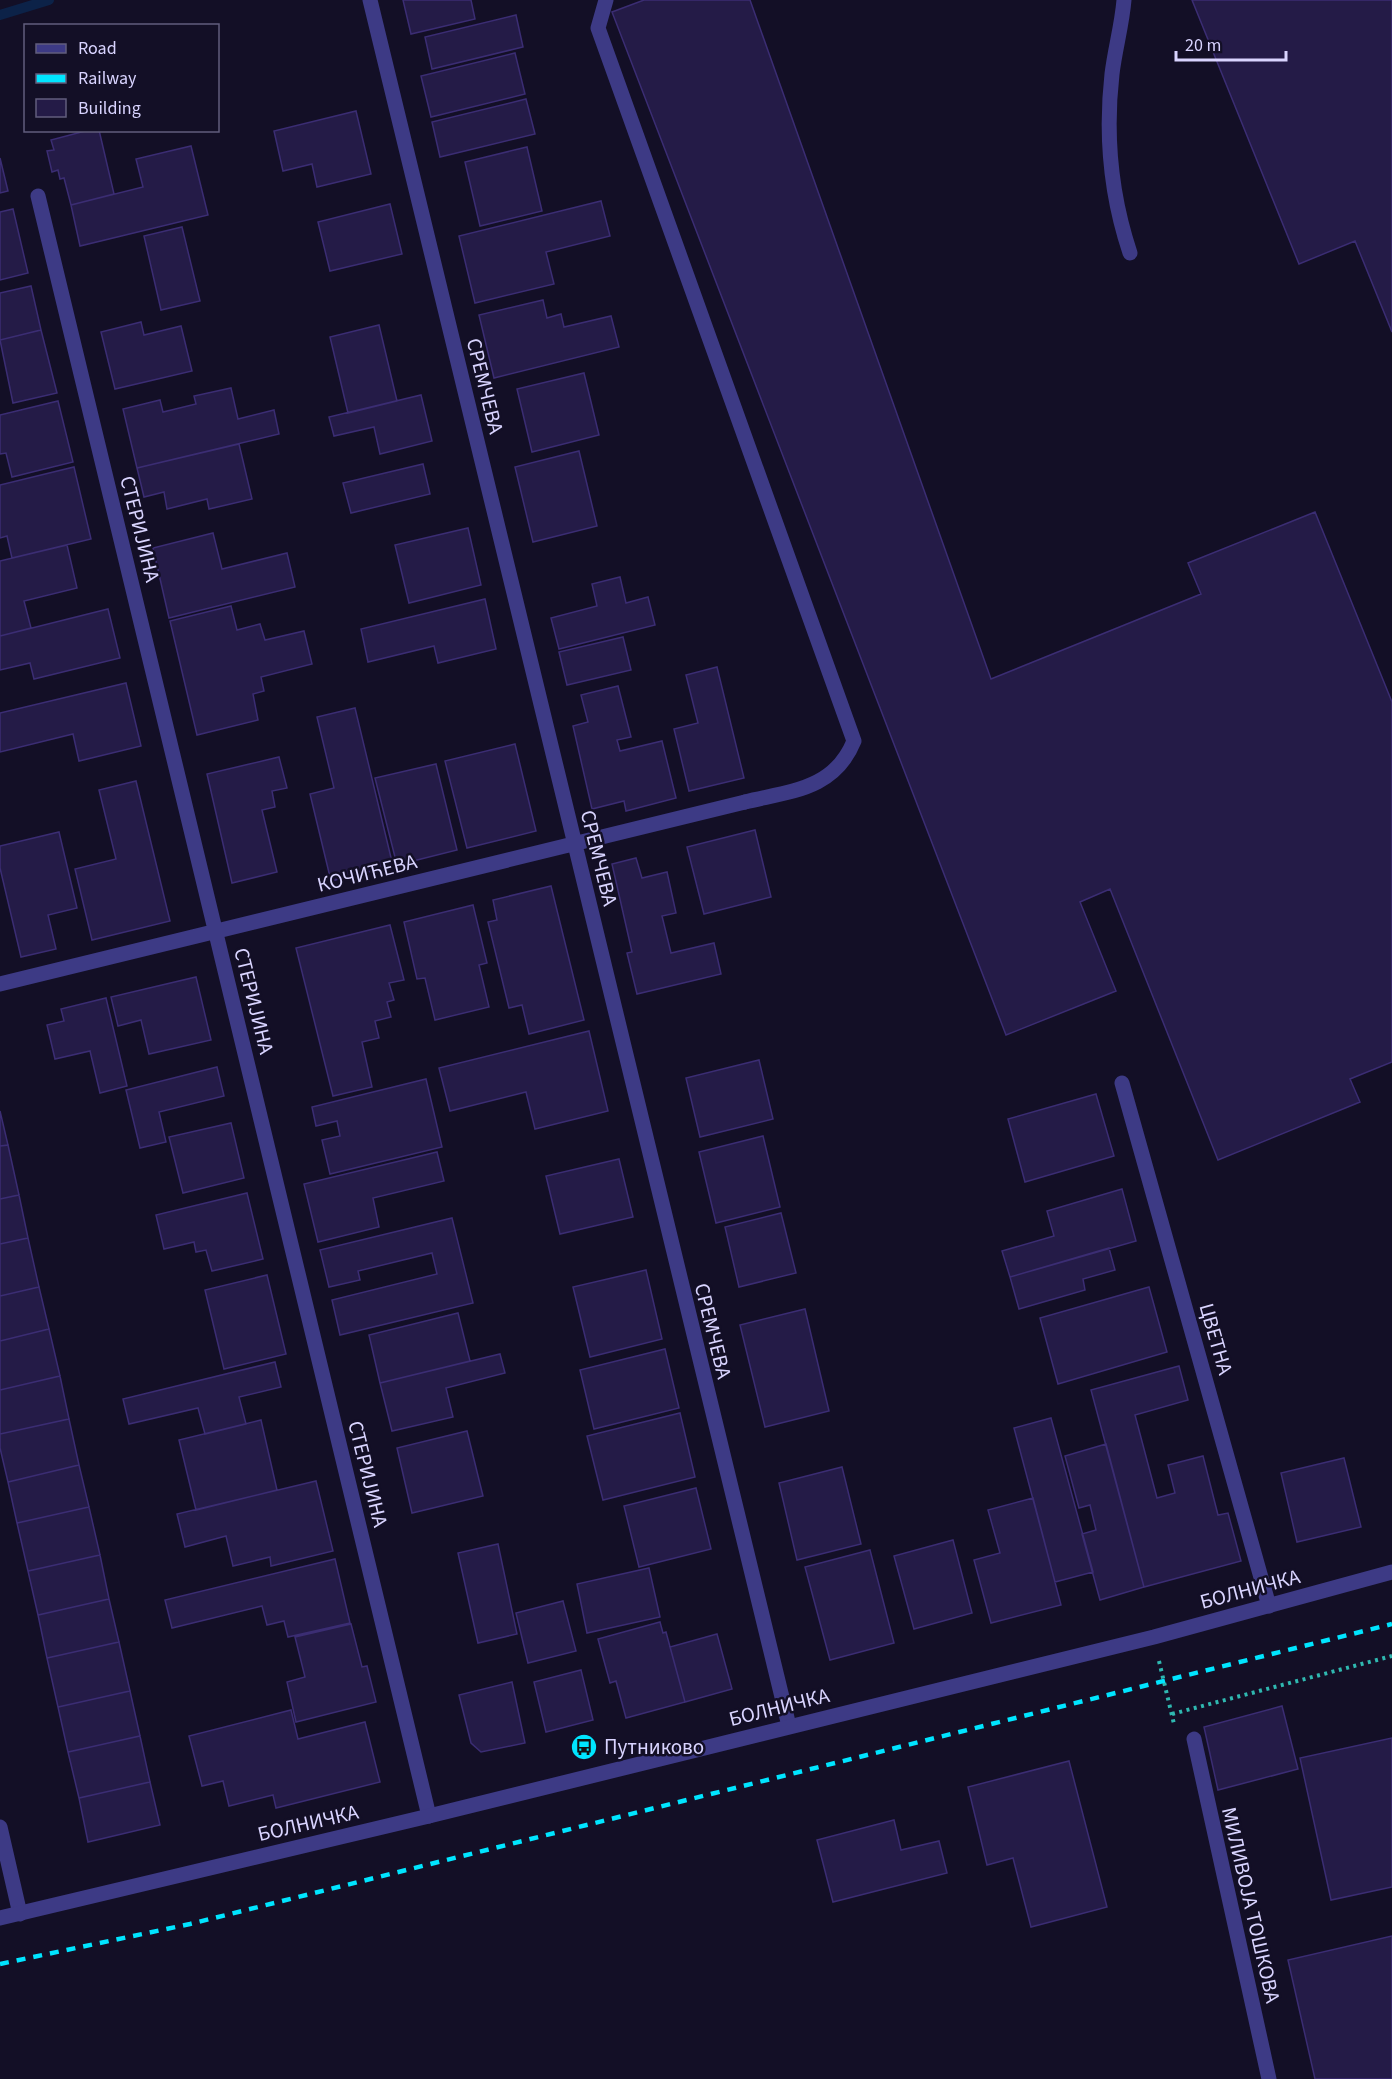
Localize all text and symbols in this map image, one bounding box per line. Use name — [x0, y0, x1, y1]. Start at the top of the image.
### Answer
legend — [24, 24, 219, 132]
scale bar — [1176, 24, 1286, 62]
text: 20 m — [1185, 33, 1221, 58]
text: Road — [78, 36, 117, 61]
text: Railway — [78, 66, 137, 91]
text: Building — [78, 96, 141, 121]
street label: СРЕМЧЕВА — [459, 335, 512, 438]
street label: СТЕРИЈИНА — [112, 473, 168, 586]
street label: СРЕМЧЕВА — [573, 807, 626, 910]
street label: КОЧИЋЕВА — [314, 846, 421, 900]
street label: СТЕРИЈИНА — [226, 945, 282, 1058]
street label: СРЕМЧЕВА — [687, 1280, 740, 1383]
street label: ЦВЕТНА — [1192, 1300, 1241, 1379]
street label: СТЕРИЈИНА — [340, 1418, 396, 1531]
street label: БОЛНИЧКА — [1197, 1561, 1304, 1617]
street label: БОЛНИЧКА — [726, 1680, 833, 1734]
bus stop icon: Путниково — [569, 1732, 599, 1762]
place label: Путниково — [604, 1732, 704, 1762]
street label: БОЛНИЧКА — [255, 1797, 362, 1849]
street label: МИЛИВОЈА ТОШКОВА — [1214, 1804, 1288, 2006]

